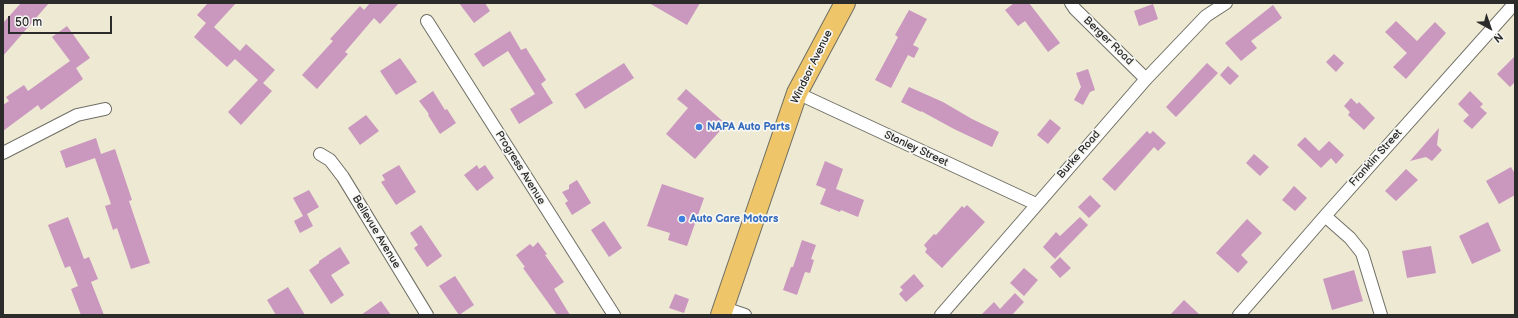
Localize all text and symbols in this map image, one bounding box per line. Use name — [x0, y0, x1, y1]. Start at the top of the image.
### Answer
scale bar — [10, 8, 114, 34]
north arrow — [1470, 8, 1510, 48]
street label: Berger Road — [1080, 14, 1136, 68]
text: 50 m — [15, 15, 42, 30]
street label: Windsor Avenue — [789, 28, 835, 106]
text: N — [1491, 30, 1505, 45]
place label: NAPA Auto Parts — [707, 120, 790, 134]
marker: NAPA Auto Parts — [694, 122, 704, 132]
street label: Franklin Street — [1347, 127, 1405, 189]
street label: Stanley Street — [882, 128, 950, 170]
street label: Burke Road — [1055, 128, 1103, 182]
street label: Progress Avenue — [492, 129, 548, 207]
street label: Bellevue Avenue — [349, 193, 403, 271]
place label: Auto Care Motors — [690, 212, 778, 226]
marker: Auto Care Motors — [677, 214, 687, 224]

